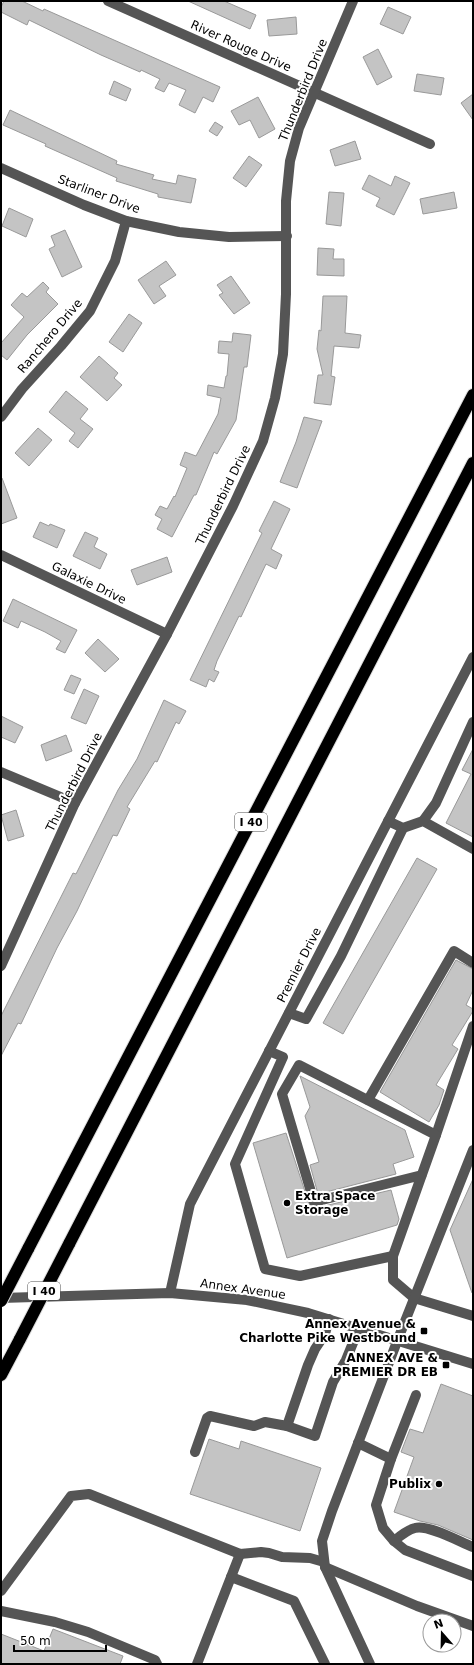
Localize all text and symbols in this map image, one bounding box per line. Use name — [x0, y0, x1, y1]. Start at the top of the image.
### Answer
street label: River Rouge Drive — [189, 18, 293, 74]
street label: Thunderbird Drive — [276, 37, 330, 144]
street label: Starliner Drive — [56, 172, 142, 216]
street label: Ranchero Drive — [15, 296, 85, 376]
street label: Thunderbird Drive — [192, 443, 253, 548]
street label: Galaxie Drive — [50, 559, 128, 607]
street label: Thunderbird Drive — [43, 730, 105, 835]
road number: I 40 — [235, 813, 267, 831]
street label: Premier Drive — [274, 925, 324, 1005]
place label: Extra Space Storage — [295, 1189, 375, 1217]
marker: Extra Space Storage — [282, 1198, 292, 1208]
street label: Annex Avenue — [199, 1276, 287, 1302]
road number: I 40 — [28, 1282, 60, 1300]
place label: Annex Avenue & Charlotte Pike Westbound — [239, 1317, 416, 1345]
marker: Annex Avenue & Charlotte Pike Westbound — [419, 1326, 429, 1336]
place label: ANNEX AVE & PREMIER DR EB — [333, 1351, 438, 1379]
marker: ANNEX AVE & PREMIER DR EB — [441, 1360, 451, 1370]
place label: Publix — [389, 1477, 431, 1491]
marker: Publix — [434, 1479, 444, 1489]
north arrow — [422, 1613, 462, 1653]
text: N — [432, 1616, 445, 1632]
scale bar — [14, 1627, 106, 1653]
text: 50 m — [20, 1634, 51, 1648]

